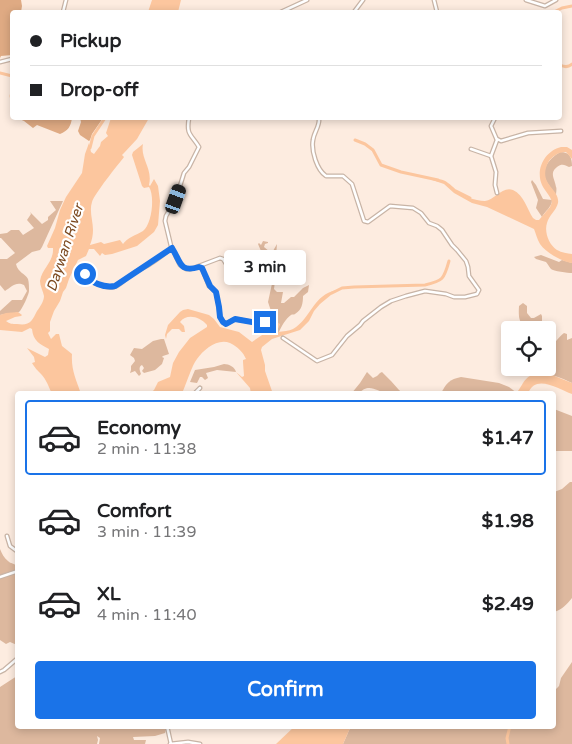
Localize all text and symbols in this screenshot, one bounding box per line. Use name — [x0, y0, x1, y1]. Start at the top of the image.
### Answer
text: Pickup — [60, 30, 121, 52]
text: Drop-off — [60, 79, 139, 101]
car — [163, 182, 188, 216]
water label: Daywan River — [43, 201, 88, 294]
callout: 3 min — [224, 250, 306, 284]
text: 3 min — [244, 257, 286, 277]
route start — [74, 263, 96, 285]
route end — [254, 311, 276, 333]
map controls — [501, 321, 556, 376]
button: locate — [501, 321, 556, 376]
icon: car — [37, 415, 82, 460]
text: Economy — [97, 417, 181, 439]
text: $1.47 — [482, 427, 534, 449]
text: 2 min · 11:38 — [97, 439, 196, 459]
icon: car — [37, 498, 82, 543]
text: Comfort — [97, 500, 171, 522]
text: $1.98 — [482, 510, 534, 532]
text: 3 min · 11:39 — [97, 522, 196, 542]
icon: car — [37, 581, 82, 626]
text: XL — [97, 583, 121, 605]
text: $2.49 — [482, 593, 534, 615]
text: 4 min · 11:40 — [97, 605, 196, 625]
button: Confirm — [35, 661, 536, 719]

